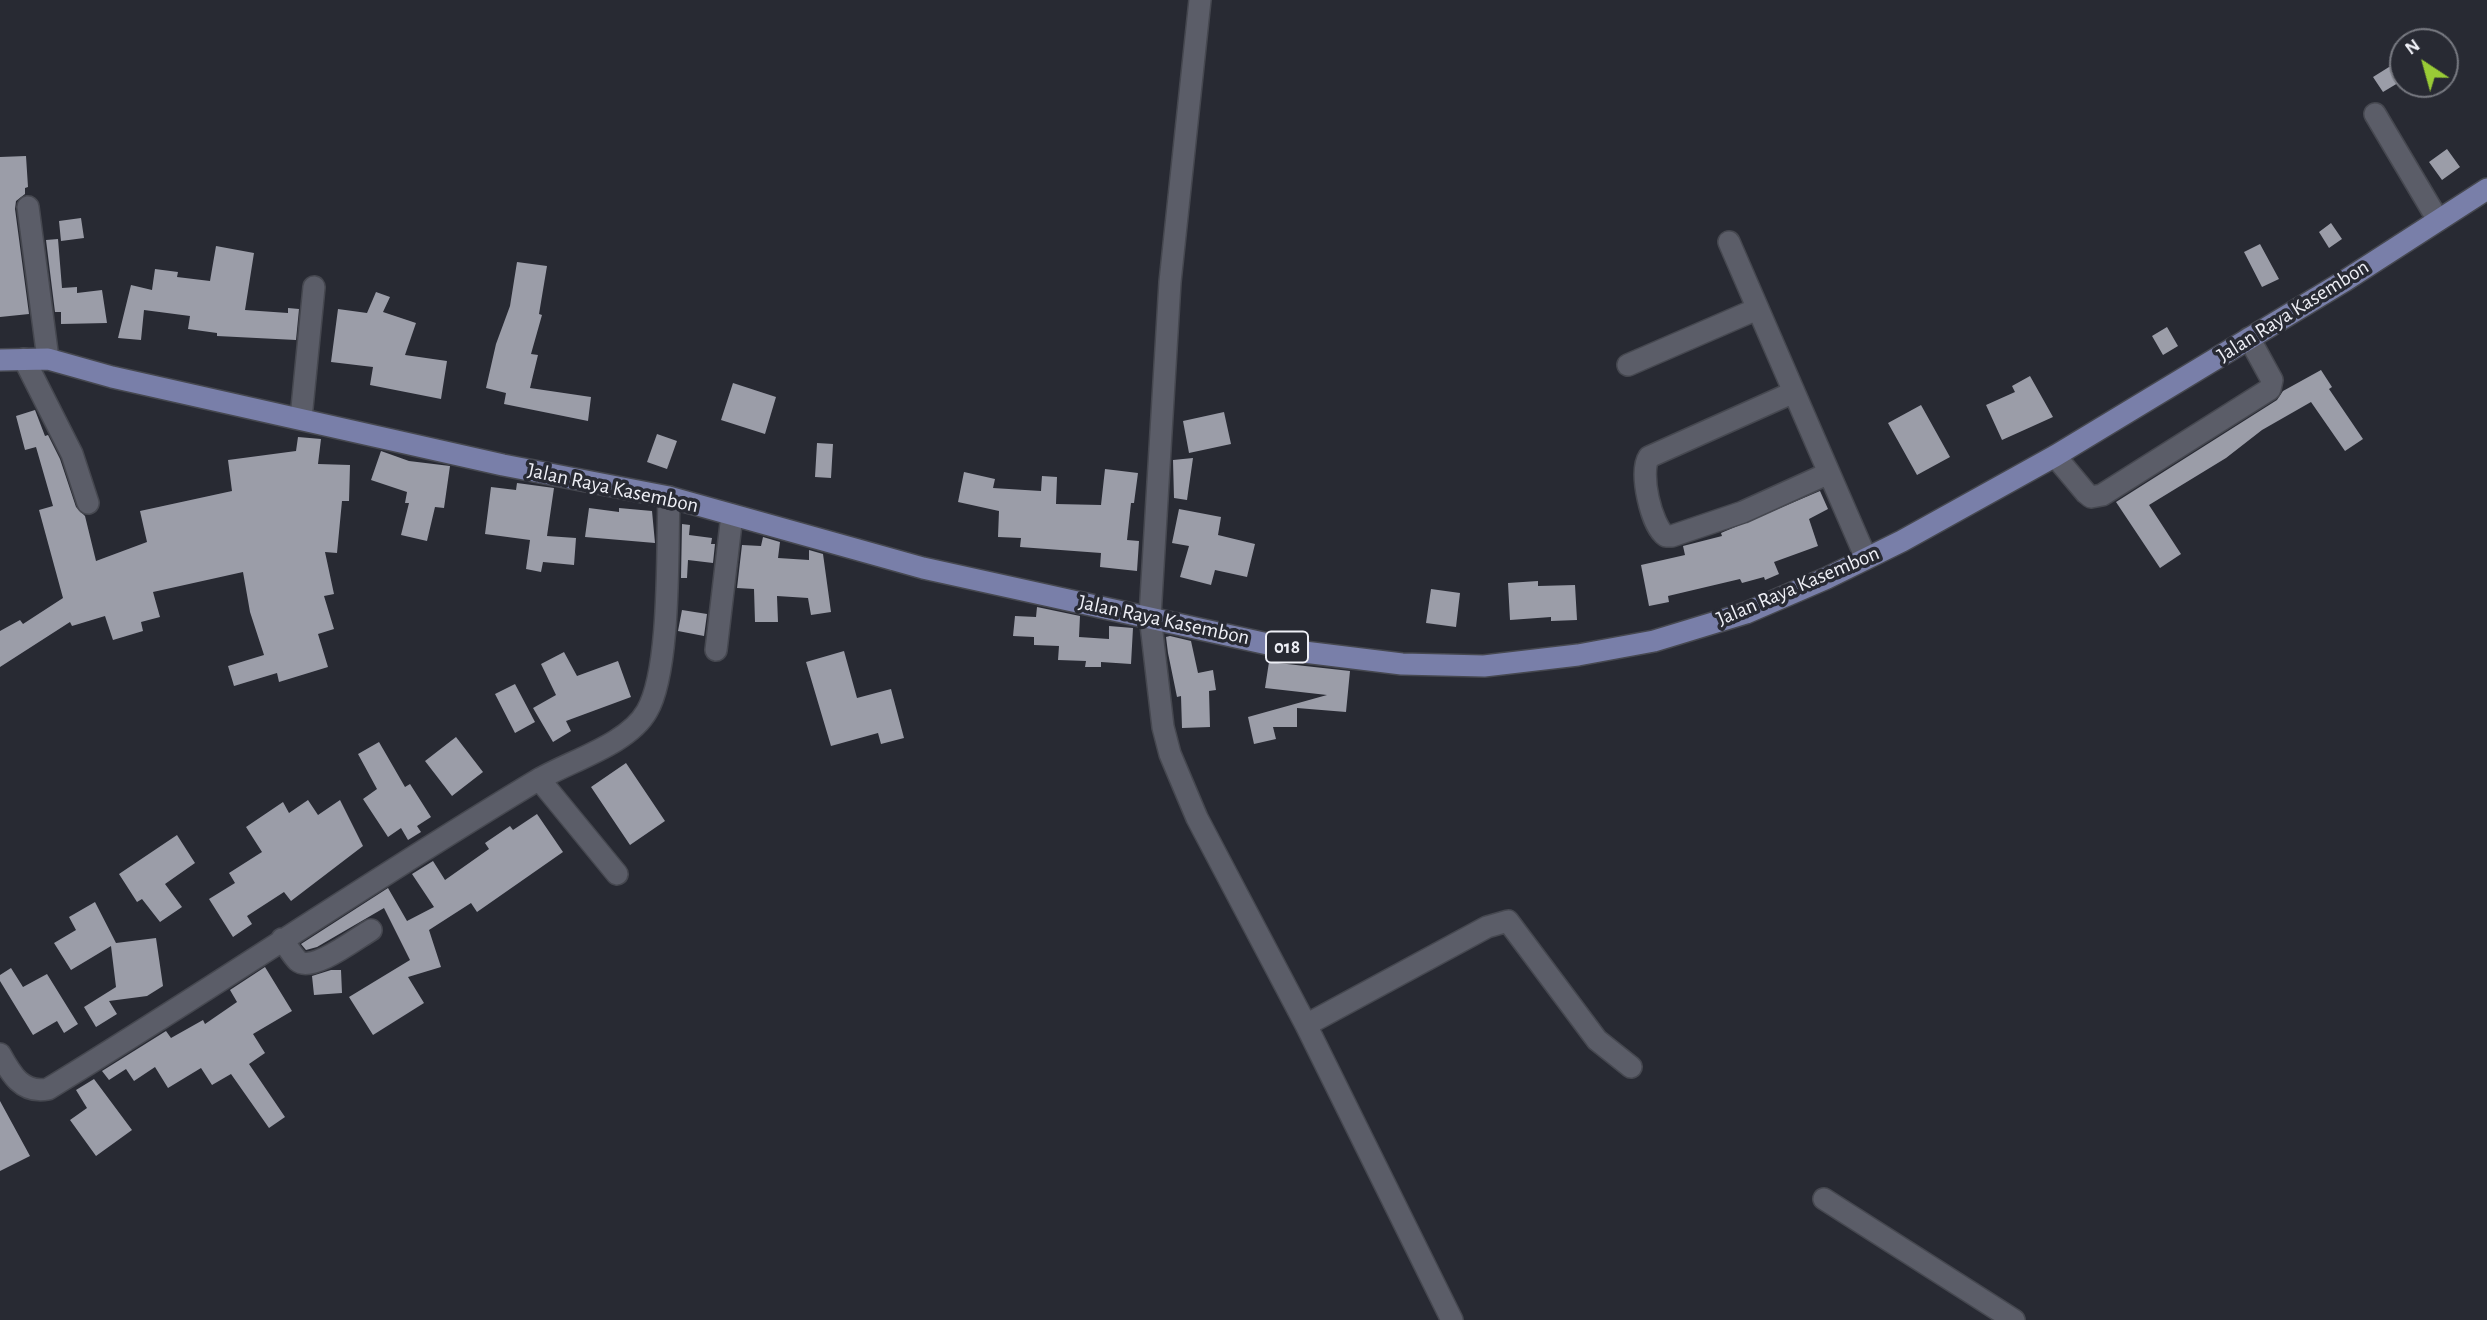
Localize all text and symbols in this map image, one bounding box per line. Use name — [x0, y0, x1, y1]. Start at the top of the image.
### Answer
north arrow — [2389, 28, 2459, 98]
text: N — [2402, 36, 2423, 59]
street label: Jalan Raya Kasembon — [2212, 254, 2374, 368]
street label: Jalan Raya Kasembon — [525, 458, 701, 518]
street label: Jalan Raya Kasembon — [1713, 540, 1883, 632]
street label: Jalan Raya Kasembon — [1076, 590, 1252, 650]
road number: 018 — [1266, 632, 1308, 662]

